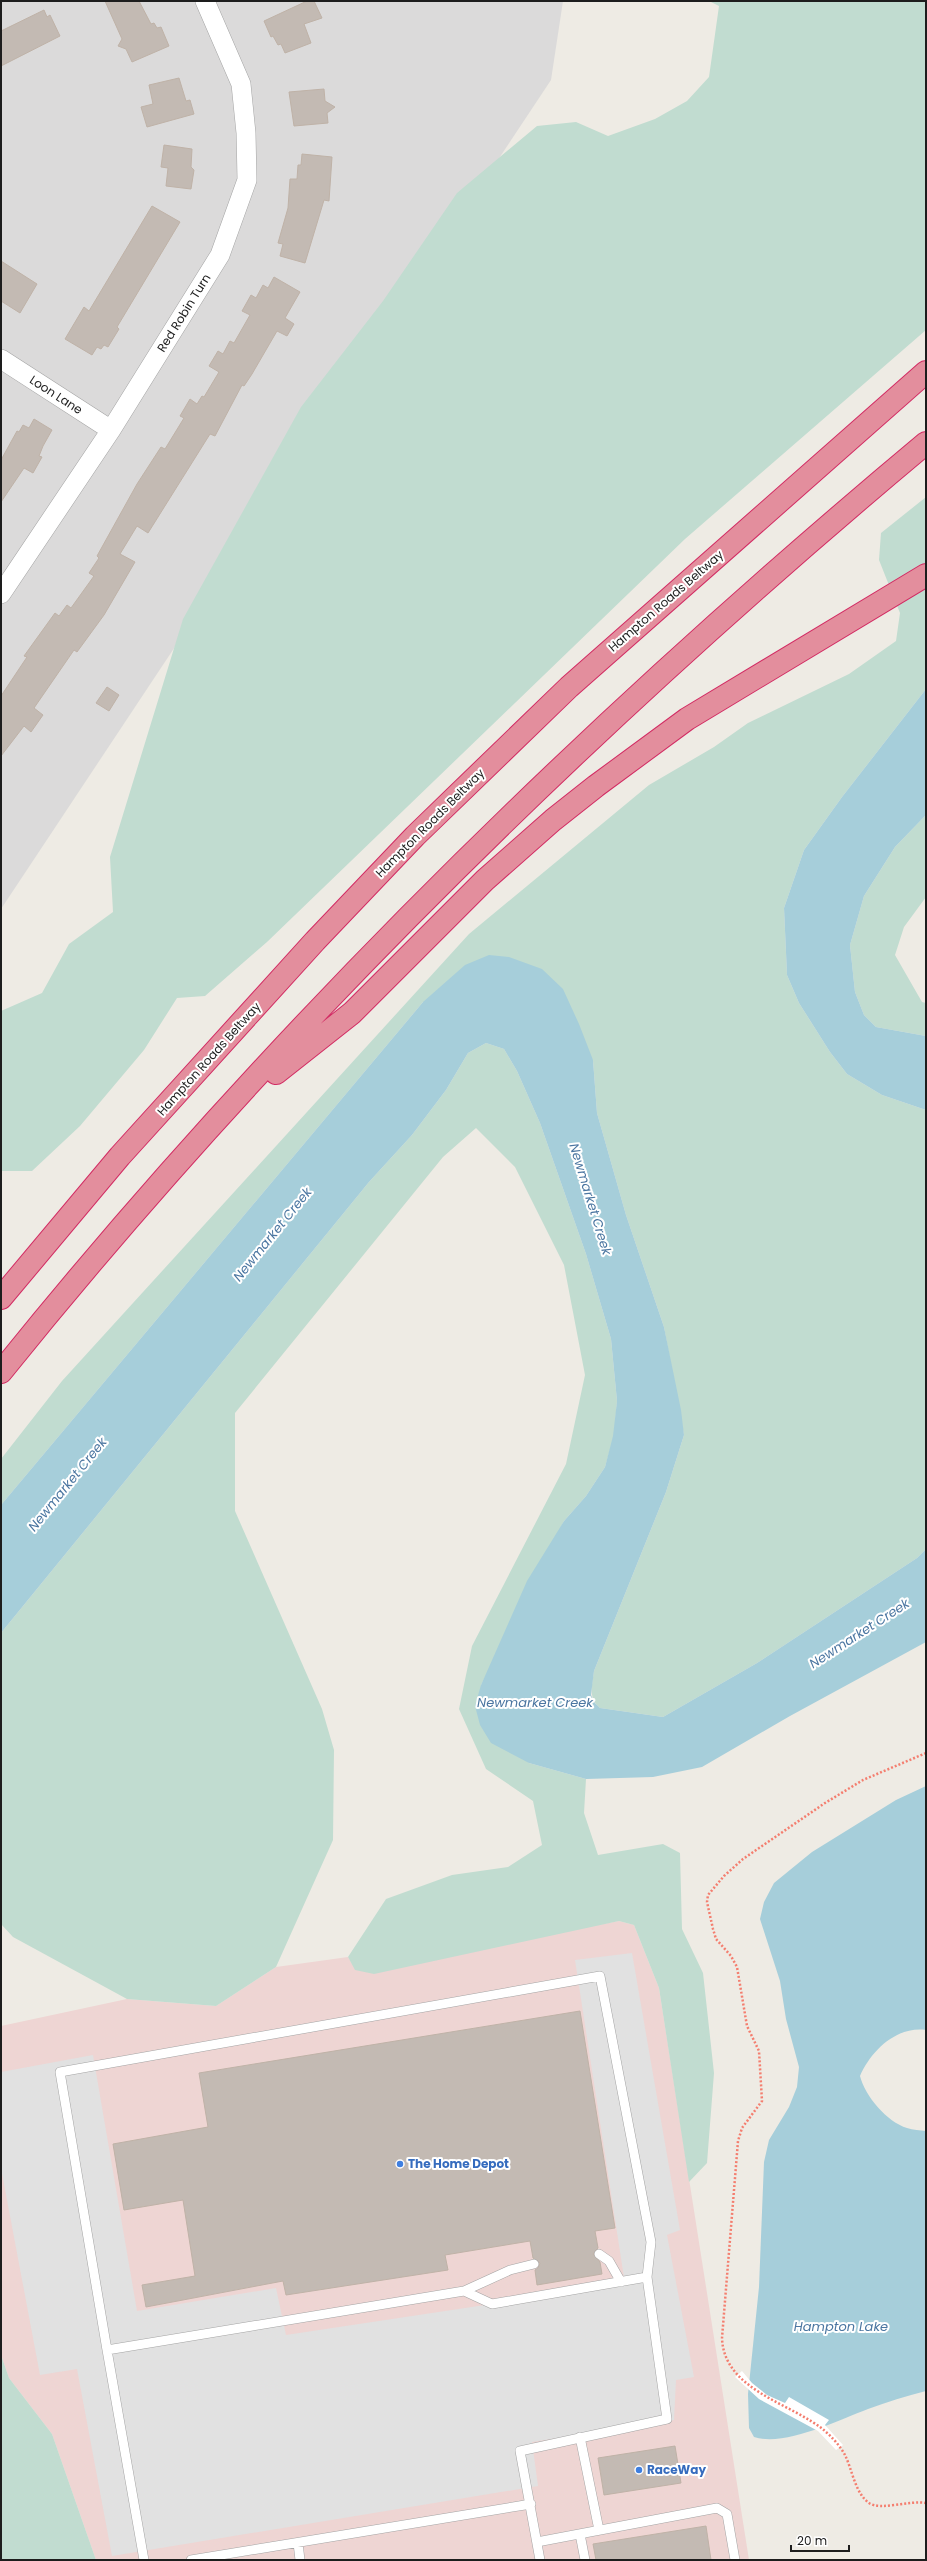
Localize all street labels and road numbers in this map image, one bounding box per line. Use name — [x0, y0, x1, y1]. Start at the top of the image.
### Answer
street label: Red Robin Turn — [153, 270, 214, 355]
street label: Loon Lane — [27, 371, 86, 418]
street label: Hampton Roads Beltway — [605, 546, 727, 655]
street label: Hampton Roads Beltway — [372, 764, 488, 881]
street label: Hampton Roads Beltway — [153, 998, 264, 1119]

